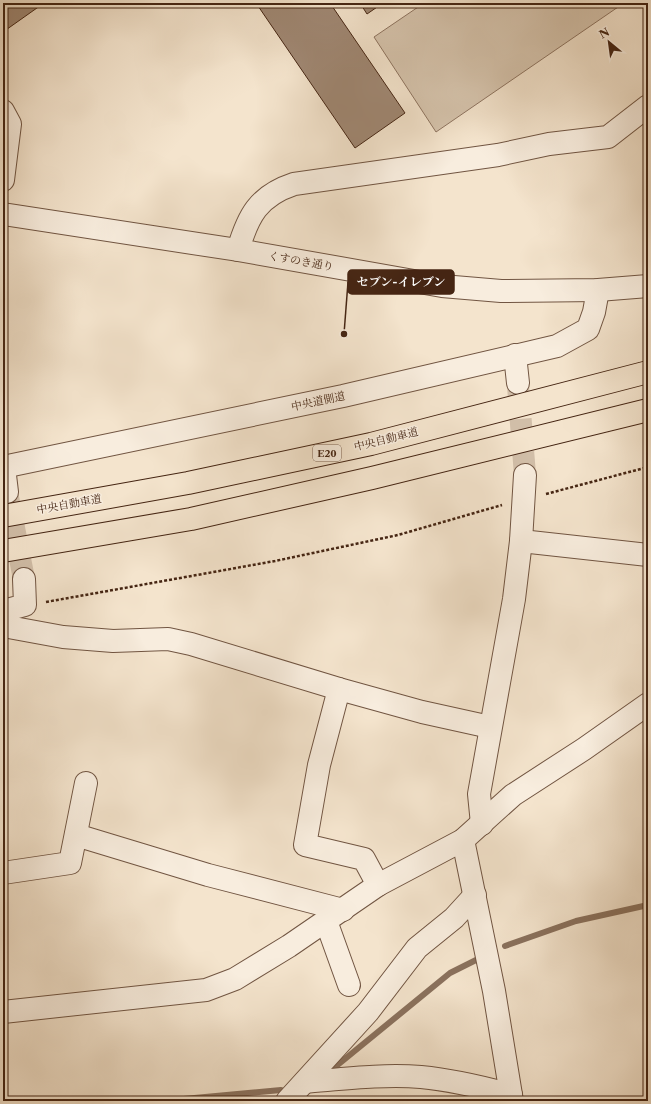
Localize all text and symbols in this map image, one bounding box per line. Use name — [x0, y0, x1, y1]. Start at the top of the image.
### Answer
north arrow — [589, 22, 629, 62]
text: N — [597, 25, 612, 42]
street label: くすのき通り — [267, 248, 335, 274]
callout: セブン-イレブン — [348, 270, 454, 294]
text: セブン-イレブン — [357, 274, 445, 289]
street label: 中央道側道 — [290, 388, 346, 414]
street label: 中央自動車道 — [352, 424, 420, 454]
road number: E20 — [313, 445, 341, 461]
street label: 中央自動車道 — [35, 491, 103, 517]

